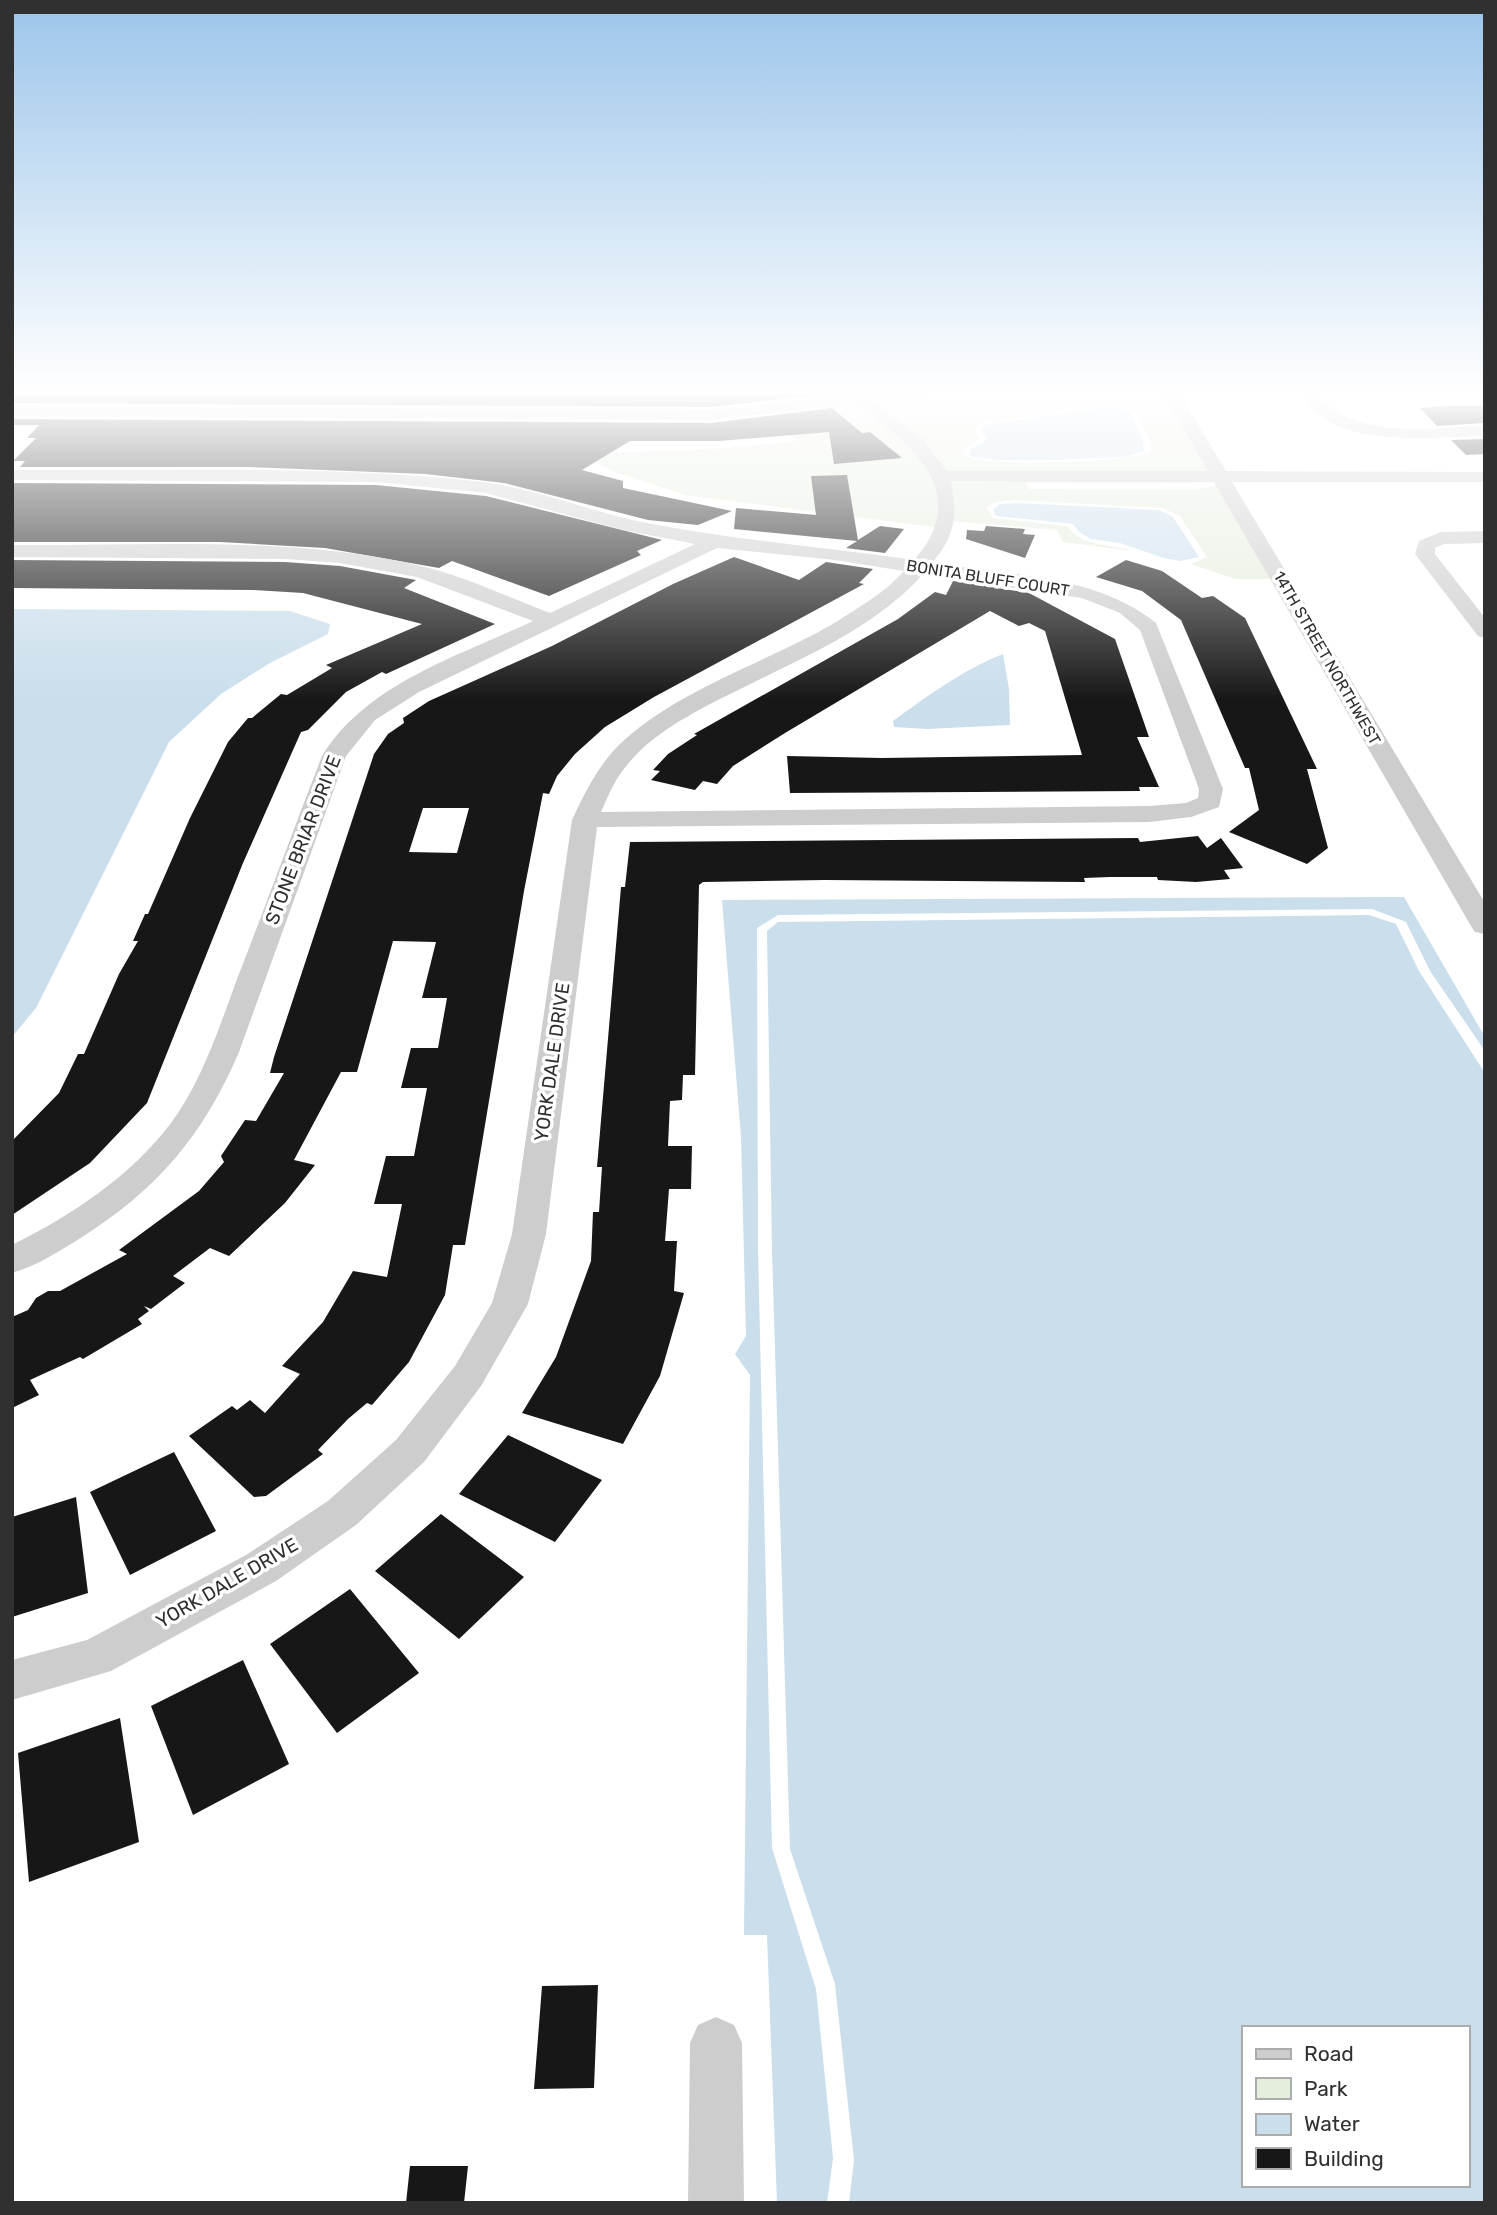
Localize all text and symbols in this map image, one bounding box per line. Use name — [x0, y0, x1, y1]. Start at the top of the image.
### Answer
street label: BONITA BLUFF COURT — [905, 556, 1071, 600]
street label: 14TH STREET NORTHWEST — [1269, 568, 1385, 748]
street label: STONE BRIAR DRIVE — [260, 752, 346, 928]
street label: YORK DALE DRIVE — [529, 981, 575, 1143]
street label: YORK DALE DRIVE — [152, 1533, 302, 1633]
legend — [1242, 2026, 1469, 2187]
text: Road — [1304, 2041, 1354, 2066]
text: Park — [1304, 2076, 1348, 2101]
text: Water — [1304, 2111, 1360, 2136]
text: Building — [1304, 2146, 1384, 2171]

